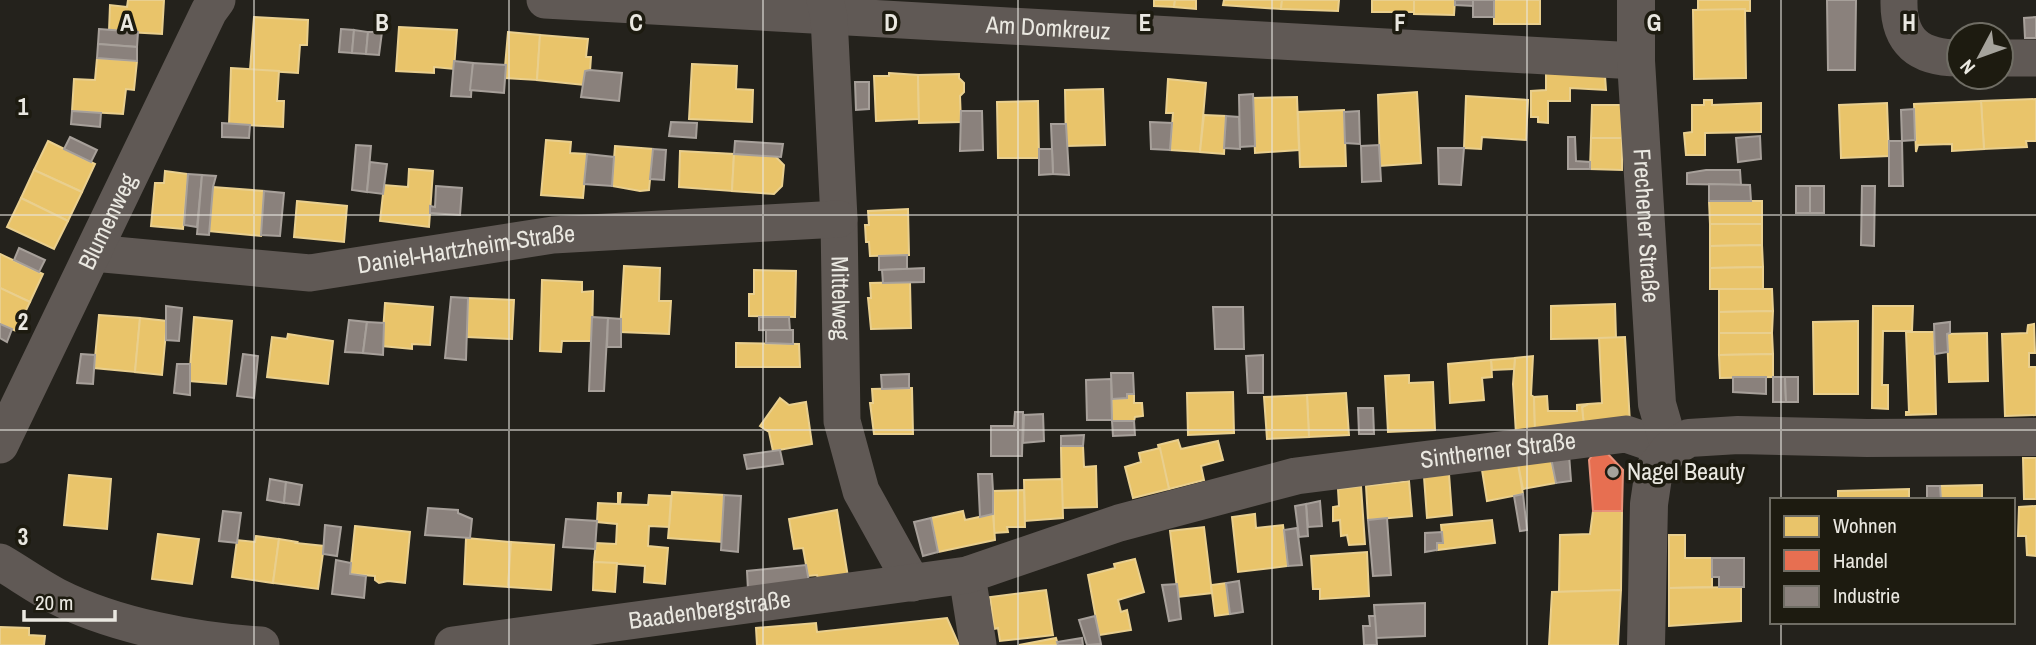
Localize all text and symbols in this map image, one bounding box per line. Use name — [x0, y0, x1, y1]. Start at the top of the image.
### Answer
text: A — [120, 7, 134, 38]
text: B — [375, 7, 389, 38]
text: C — [629, 7, 643, 38]
text: D — [884, 7, 898, 38]
text: E — [1139, 7, 1151, 38]
text: F — [1394, 7, 1406, 38]
text: G — [1647, 7, 1661, 38]
text: H — [1902, 7, 1916, 38]
street label: Am Domkreuz — [984, 8, 1112, 47]
north arrow — [1945, 21, 2015, 91]
text: N — [1954, 54, 1981, 80]
text: 1 — [18, 91, 29, 122]
street label: Frechener Straße — [1626, 148, 1668, 304]
street label: Blumenweg — [70, 168, 143, 274]
street label: Daniel-Hartzheim-Straße — [355, 217, 576, 280]
street label: Mittelweg — [825, 256, 858, 341]
text: 2 — [18, 306, 28, 337]
street label: Sintherner Straße — [1418, 424, 1577, 475]
place label: Nagel Beauty — [1627, 455, 1745, 487]
marker: Nagel Beauty — [1605, 464, 1621, 480]
legend — [1770, 498, 2015, 624]
text: Wohnen — [1833, 511, 1897, 540]
text: 3 — [18, 521, 28, 552]
text: Handel — [1833, 546, 1888, 575]
scale bar — [24, 578, 116, 622]
text: Industrie — [1833, 581, 1900, 610]
street label: Baadenbergstraße — [627, 582, 792, 636]
text: 20 m — [35, 588, 73, 617]

